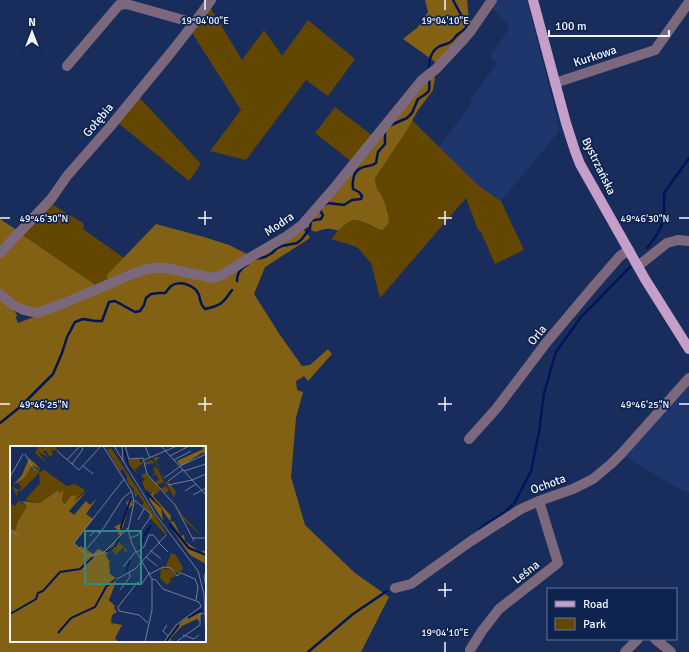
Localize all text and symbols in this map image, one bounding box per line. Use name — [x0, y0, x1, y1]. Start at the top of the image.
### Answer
north arrow — [12, 12, 52, 52]
scale bar — [549, 12, 669, 38]
text: 19°04'00"E — [181, 15, 229, 27]
text: 19°04'10"E — [421, 15, 469, 27]
text: N — [28, 16, 36, 29]
text: 100 m — [555, 19, 587, 34]
street label: Kurkowa — [572, 42, 619, 70]
street label: Gołębia — [80, 100, 117, 140]
street label: Bystrzańska — [578, 135, 619, 197]
street label: Modra — [262, 209, 297, 240]
text: 49°46'30"N — [20, 213, 68, 225]
text: 49°46'30"N — [621, 213, 669, 225]
street label: Orla — [525, 322, 550, 349]
text: 49°46'25"N — [20, 399, 68, 411]
text: 49°46'25"N — [621, 399, 669, 411]
inset map — [10, 446, 206, 642]
street label: Ochota — [528, 471, 568, 498]
street label: Leśna — [510, 557, 543, 587]
legend — [547, 588, 677, 640]
text: Road — [583, 597, 609, 612]
text: Park — [583, 617, 606, 632]
text: 19°04'10"E — [421, 627, 469, 639]

